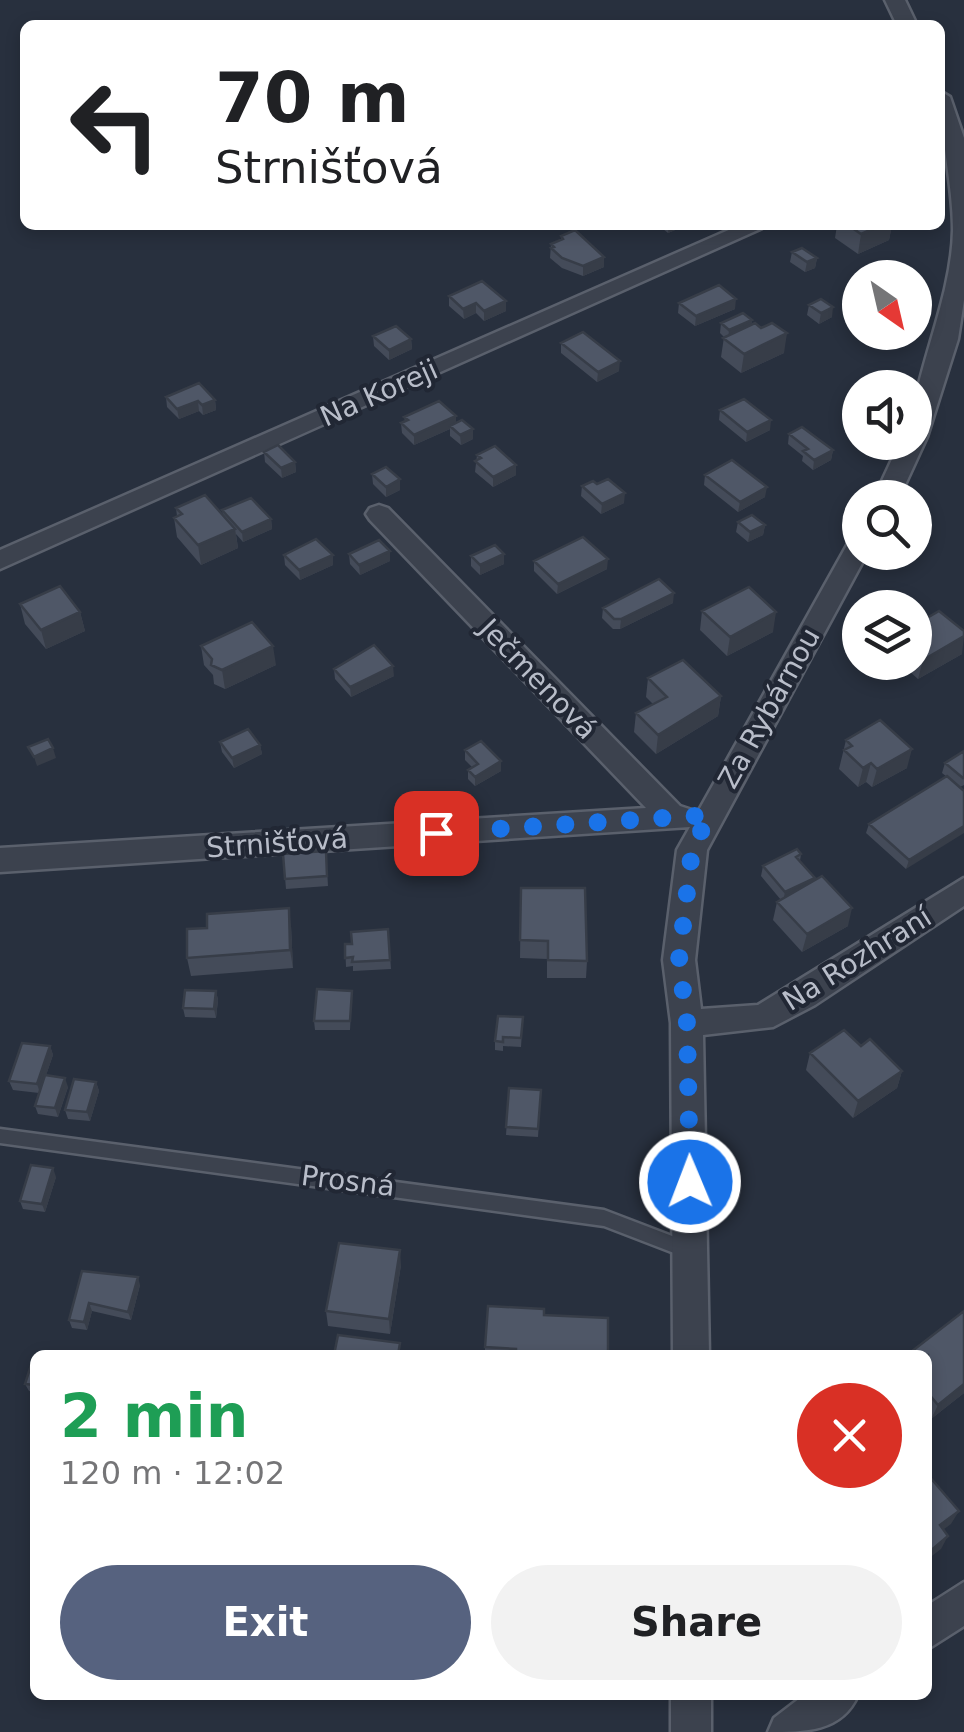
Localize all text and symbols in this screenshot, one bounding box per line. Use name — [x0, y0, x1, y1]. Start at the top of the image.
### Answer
text: 70 m — [215, 57, 410, 139]
icon: left — [50, 60, 180, 190]
text: Strnišťová — [215, 141, 443, 194]
north arrow — [842, 260, 932, 350]
map controls — [842, 260, 932, 680]
street label: Na Koreji — [315, 353, 443, 433]
button: sound — [842, 370, 932, 460]
button: search — [842, 480, 932, 570]
button: layers — [842, 590, 932, 680]
street label: Ječmenová — [471, 611, 603, 746]
street label: Za Rybárnou — [711, 622, 827, 794]
pin — [394, 791, 479, 876]
icon: arrive — [409, 806, 464, 861]
street label: Strnišťová — [205, 822, 349, 864]
street label: Na Rozhraní — [777, 900, 938, 1018]
position arrow — [638, 1130, 742, 1234]
street label: Prosná — [299, 1159, 397, 1203]
text: 2 min — [60, 1381, 248, 1451]
button: close — [797, 1383, 902, 1488]
text: 120 m · 12:02 — [60, 1454, 285, 1492]
button: Exit — [60, 1565, 471, 1680]
button: Share — [491, 1565, 902, 1680]

